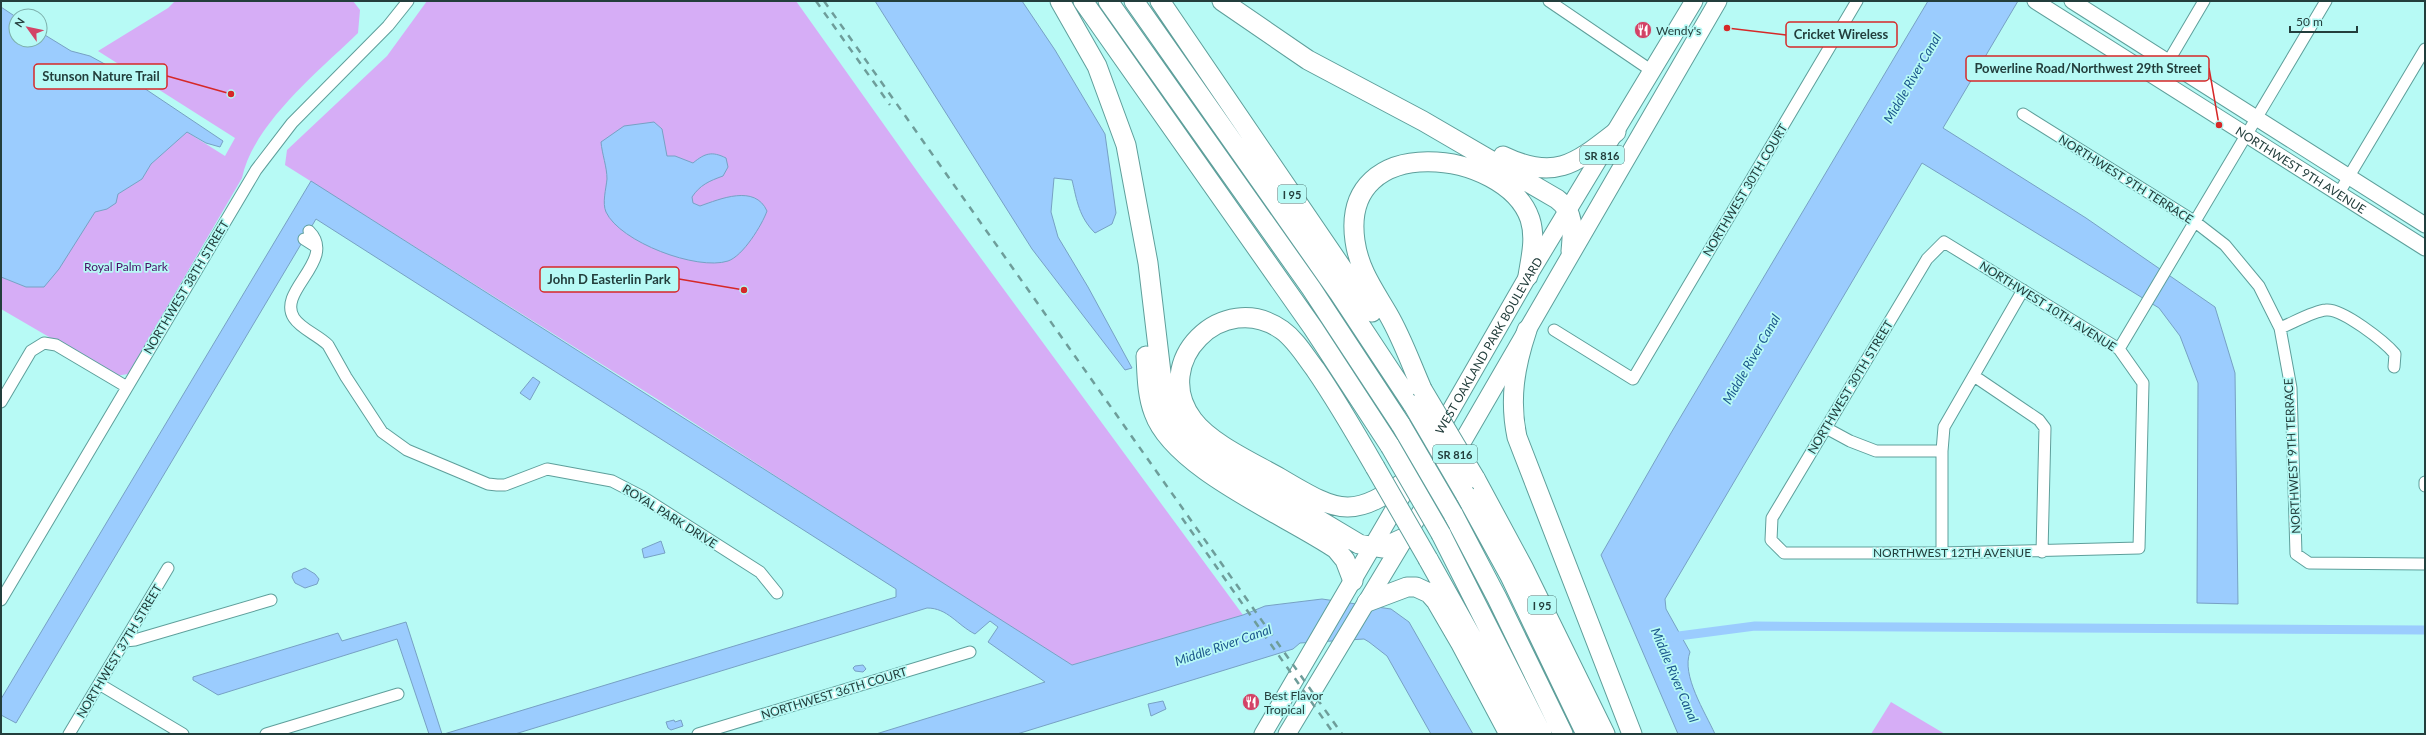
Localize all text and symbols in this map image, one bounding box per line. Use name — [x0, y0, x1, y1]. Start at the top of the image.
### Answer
north arrow — [8, 8, 48, 48]
scale bar — [2290, 8, 2357, 34]
text: 50 m — [2296, 14, 2323, 29]
text: N — [11, 15, 27, 29]
restaurant icon: Wendy's — [1633, 20, 1653, 40]
callout: Cricket Wireless — [1786, 22, 1897, 47]
place label: Wendy's — [1656, 23, 1701, 38]
text: Cricket Wireless — [1794, 26, 1889, 42]
water label: Middle River Canal — [1880, 30, 1944, 126]
callout: Powerline Road/Northwest 29th Street — [1966, 56, 2209, 81]
text: Powerline Road/Northwest 29th Street — [1974, 60, 2202, 76]
callout: Stunson Nature Trail — [34, 64, 167, 89]
text: Stunson Nature Trail — [42, 68, 160, 84]
street label: NORTHWEST 30TH COURT — [1699, 121, 1791, 259]
street label: NORTHWEST 9TH AVENUE — [2233, 123, 2369, 216]
street label: NORTHWEST 9TH TERRACE — [2056, 131, 2196, 227]
road number: SR 816 — [1580, 146, 1624, 164]
road number: I 95 — [1278, 185, 1306, 203]
street label: NORTHWEST 38TH STREET — [140, 217, 232, 357]
street label: WEST OAKLAND PARK BOULEVARD — [1431, 254, 1545, 436]
street label: NORTHWEST 10TH AVENUE — [1977, 258, 2119, 354]
park label: Royal Palm Park — [84, 259, 169, 274]
callout: John D Easterlin Park — [540, 267, 679, 292]
text: John D Easterlin Park — [547, 271, 671, 287]
water label: Middle River Canal — [1719, 311, 1783, 407]
street label: NORTHWEST 30TH STREET — [1804, 317, 1896, 457]
street label: NORTHWEST 9TH TERRACE — [2280, 378, 2304, 534]
road number: SR 816 — [1433, 445, 1477, 463]
street label: ROYAL PARK DRIVE — [620, 481, 720, 551]
street label: NORTHWEST 12TH AVENUE — [1873, 545, 2031, 560]
street label: NORTHWEST 37TH STREET — [73, 581, 165, 721]
road number: I 95 — [1528, 596, 1556, 614]
water label: Middle River Canal — [1173, 621, 1274, 669]
water label: Middle River Canal — [1648, 625, 1702, 725]
street label: NORTHWEST 36TH COURT — [759, 664, 909, 722]
place label: Best Flavor Tropical — [1264, 688, 1324, 717]
restaurant icon: Best Flavor Tropical — [1241, 692, 1261, 712]

